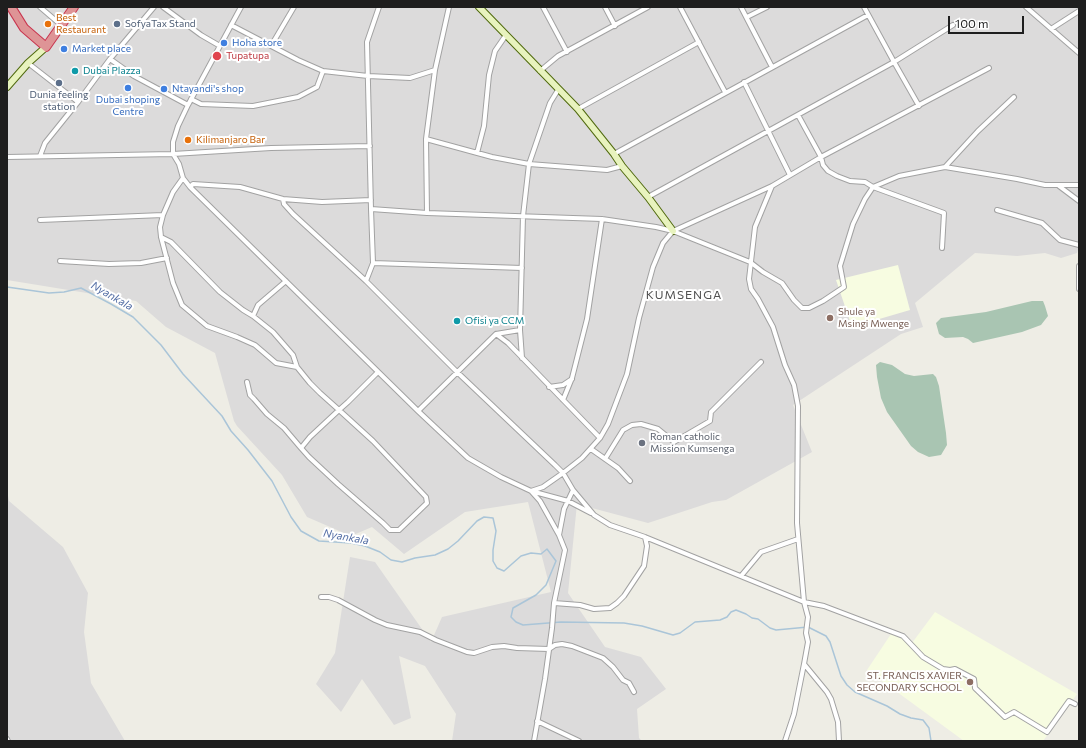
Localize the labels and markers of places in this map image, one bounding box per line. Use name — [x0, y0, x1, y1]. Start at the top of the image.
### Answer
place label: Best Restaurant — [56, 12, 106, 36]
place label: SofyaTax Stand — [125, 18, 196, 30]
marker: Best Restaurant — [43, 19, 53, 29]
marker: SofyaTax Stand — [112, 19, 122, 29]
place label: Hoha store — [232, 37, 282, 49]
marker: Hoha store — [219, 38, 229, 48]
place label: Market place — [72, 43, 131, 55]
marker: Market place — [59, 44, 69, 54]
marker: Tupatupa — [211, 50, 223, 62]
place label: Tupatupa — [226, 50, 269, 62]
place label: Dubai Plazza — [83, 65, 141, 77]
marker: Dubai Plazza — [70, 66, 80, 76]
marker: Dunia feeling station — [54, 78, 64, 88]
marker: Dubai shoping Centre — [123, 83, 133, 93]
place label: Ntayandi's shop — [172, 83, 244, 95]
marker: Ntayandi's shop — [159, 84, 169, 94]
place label: Dunia feeling station — [30, 89, 88, 112]
place label: Dubai shoping Centre — [96, 94, 160, 118]
place label: Kilimanjaro Bar — [196, 134, 265, 146]
marker: Kilimanjaro Bar — [183, 135, 193, 145]
place label: Shule ya Msingi Mwenge — [838, 306, 909, 330]
marker: Shule ya Msingi Mwenge — [825, 313, 835, 323]
place label: Ofisi ya CCM — [465, 315, 524, 327]
marker: Ofisi ya CCM — [452, 316, 462, 326]
place label: Roman catholic Mission Kumsenga — [650, 431, 734, 454]
marker: Roman catholic Mission Kumsenga — [637, 438, 647, 448]
place label: ST. FRANCIS XAVIER SECONDARY SCHOOL — [857, 670, 962, 694]
marker: ST. FRANCIS XAVIER SECONDARY SCHOOL — [965, 677, 975, 687]

